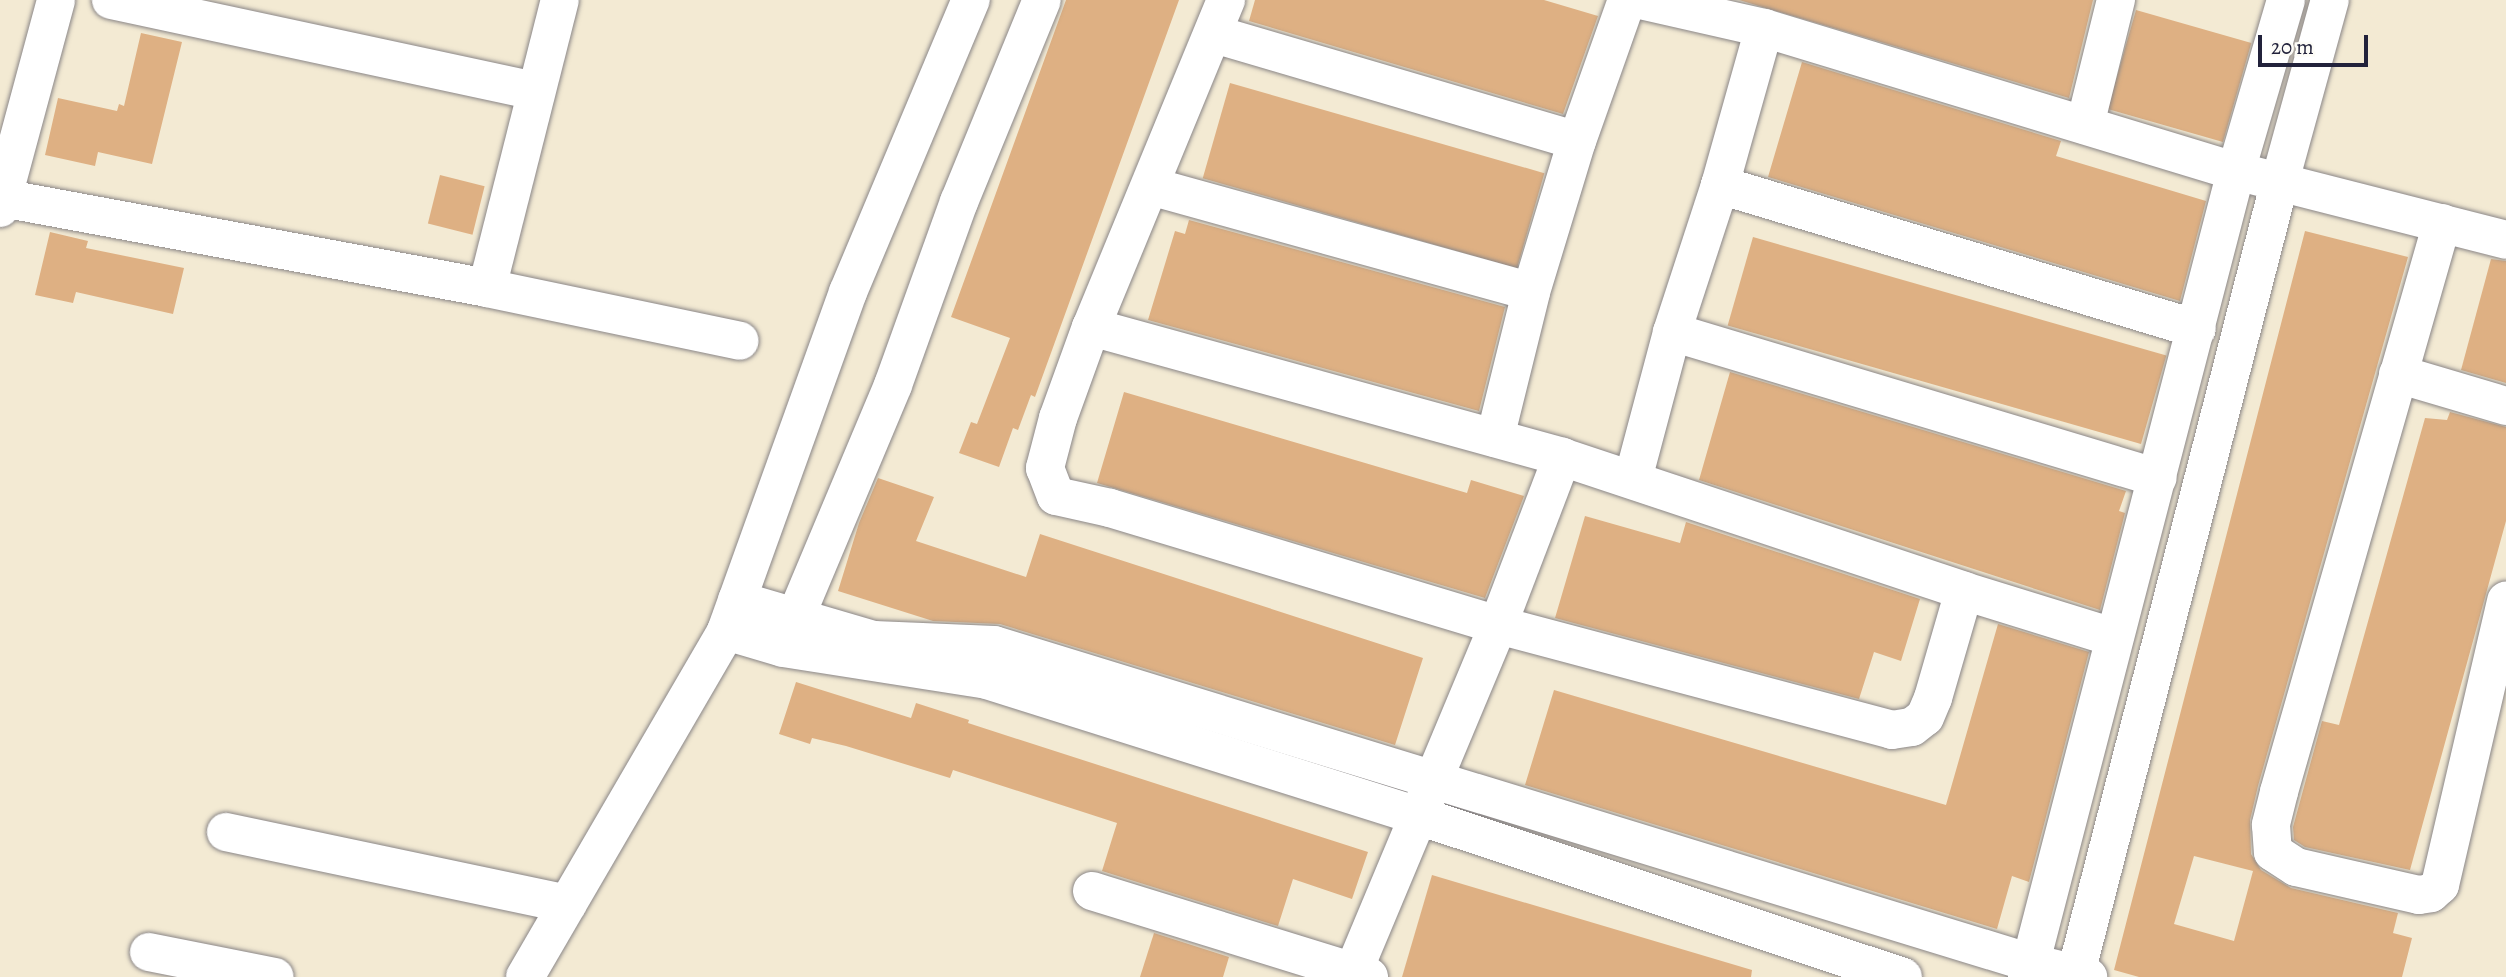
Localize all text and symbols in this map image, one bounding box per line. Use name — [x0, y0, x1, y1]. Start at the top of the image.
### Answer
scale bar — [2261, 21, 2371, 65]
text: 20 m — [2271, 33, 2314, 61]

